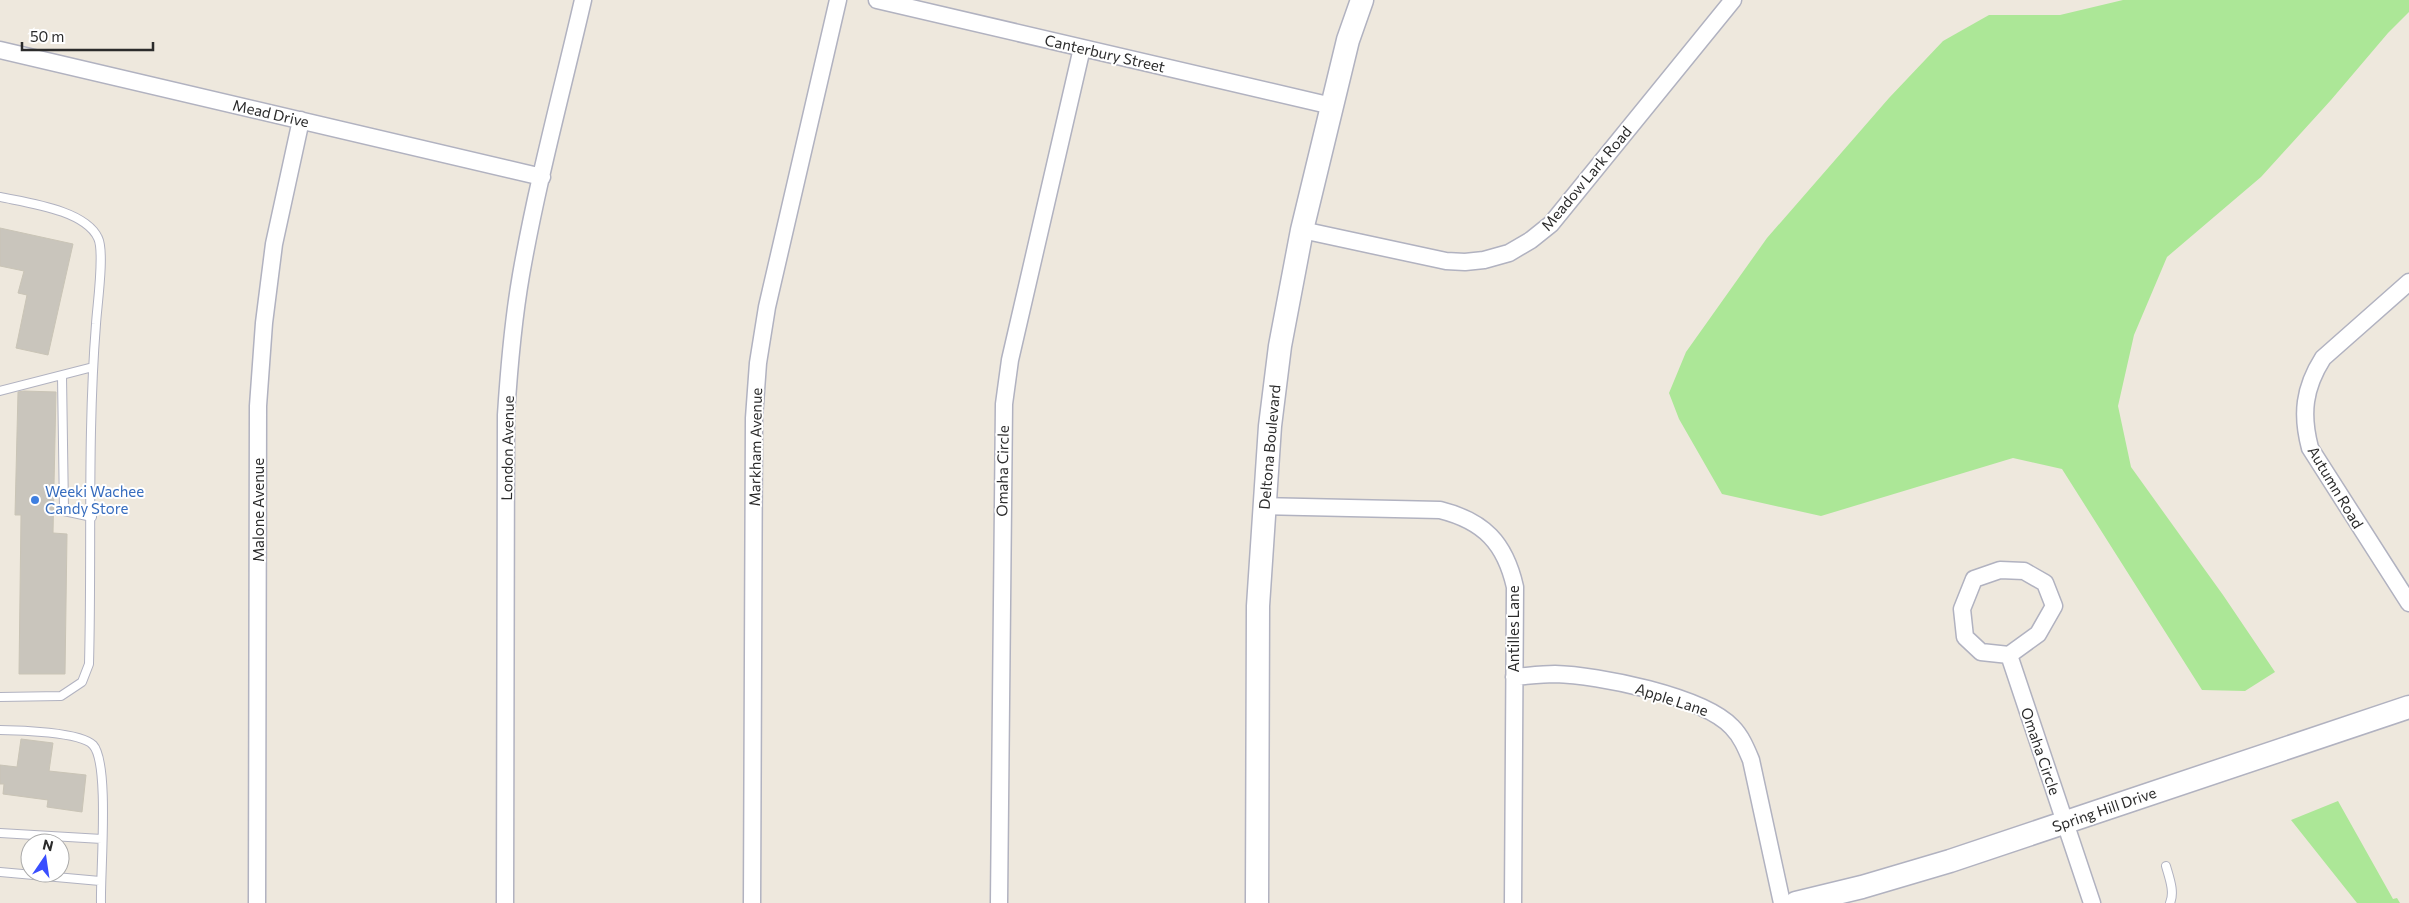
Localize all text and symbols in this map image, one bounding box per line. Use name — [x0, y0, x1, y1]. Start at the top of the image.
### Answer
scale bar — [22, 20, 154, 52]
text: 50 m — [30, 27, 64, 45]
street label: Canterbury Street — [1043, 30, 1167, 76]
street label: Mead Drive — [231, 95, 311, 131]
street label: Meadow Lark Road — [1537, 122, 1635, 234]
street label: Deltona Boulevard — [1255, 384, 1283, 510]
street label: Markham Avenue — [745, 387, 765, 506]
street label: London Avenue — [497, 395, 517, 501]
street label: Omaha Circle — [992, 425, 1012, 517]
street label: Autumn Road — [2304, 443, 2368, 531]
street label: Malone Avenue — [249, 458, 267, 562]
place label: Weeki Wachee Candy Store — [45, 482, 144, 517]
marker: Weeki Wachee Candy Store — [29, 494, 41, 506]
street label: Antilles Lane — [1504, 585, 1522, 673]
street label: Apple Lane — [1633, 679, 1711, 719]
street label: Omaha Circle — [2018, 705, 2064, 797]
street label: Spring Hill Drive — [2050, 783, 2159, 835]
north arrow — [20, 833, 70, 883]
text: N — [41, 835, 55, 854]

